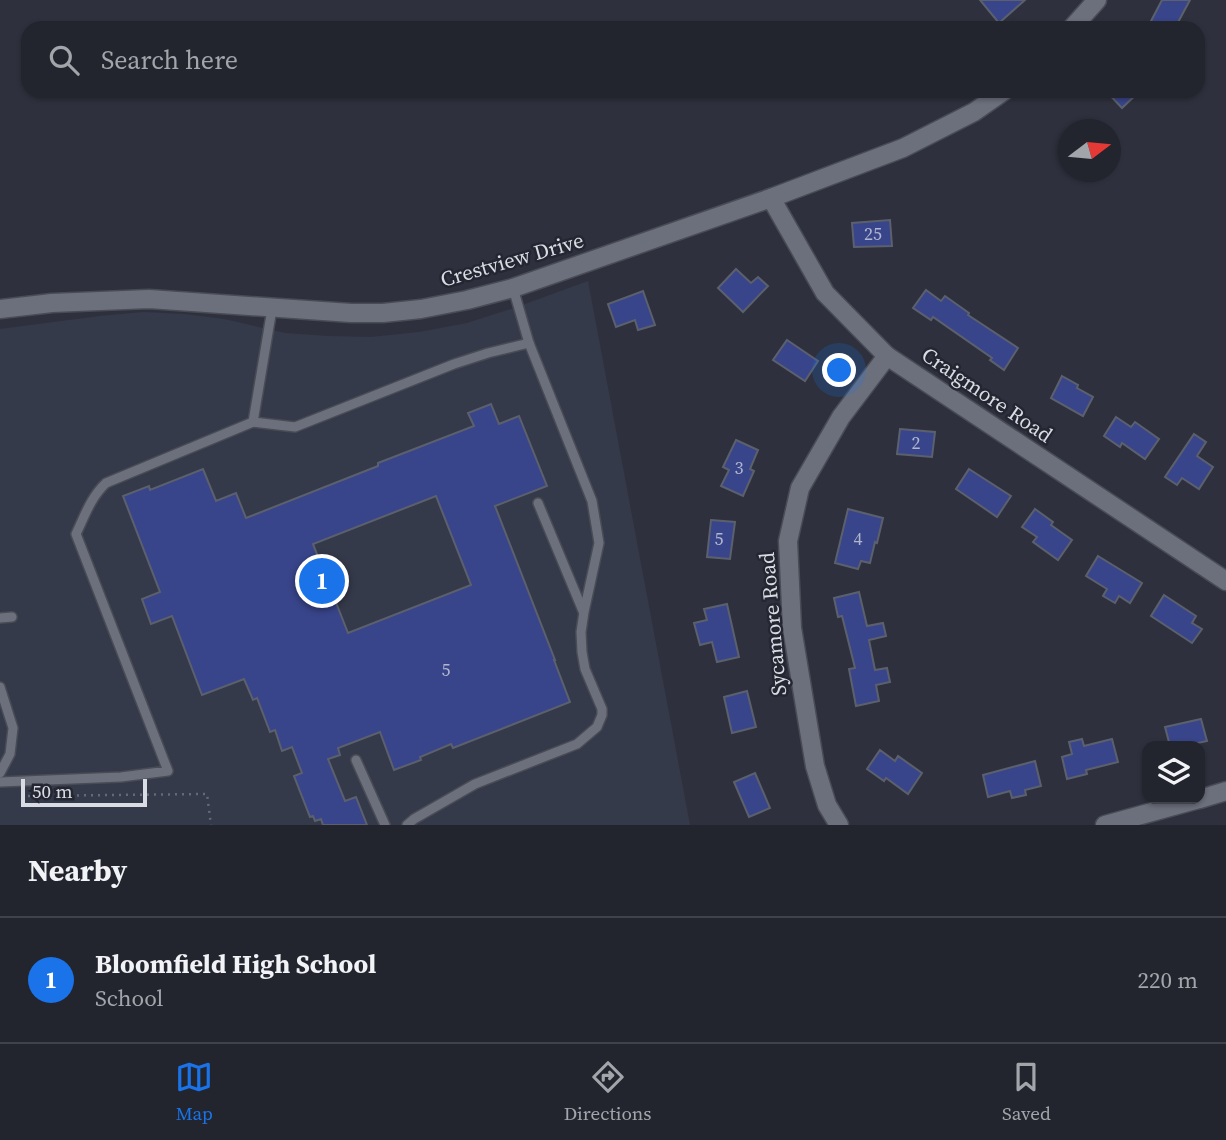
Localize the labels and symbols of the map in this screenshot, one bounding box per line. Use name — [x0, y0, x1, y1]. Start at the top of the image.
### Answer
north arrow — [1058, 119, 1121, 182]
house number: 25 — [864, 221, 882, 246]
street label: Crestview Drive — [437, 225, 587, 294]
street label: Craigmore Road — [916, 340, 1058, 449]
your location — [822, 353, 856, 387]
house number: 2 — [912, 430, 921, 455]
house number: 3 — [735, 455, 744, 480]
house number: 5 — [715, 526, 724, 551]
house number: 4 — [854, 526, 863, 551]
street label: Sycamore Road — [752, 551, 793, 697]
pin: 1 — [299, 555, 345, 607]
house number: 5 — [442, 657, 451, 682]
scale bar — [21, 776, 147, 808]

